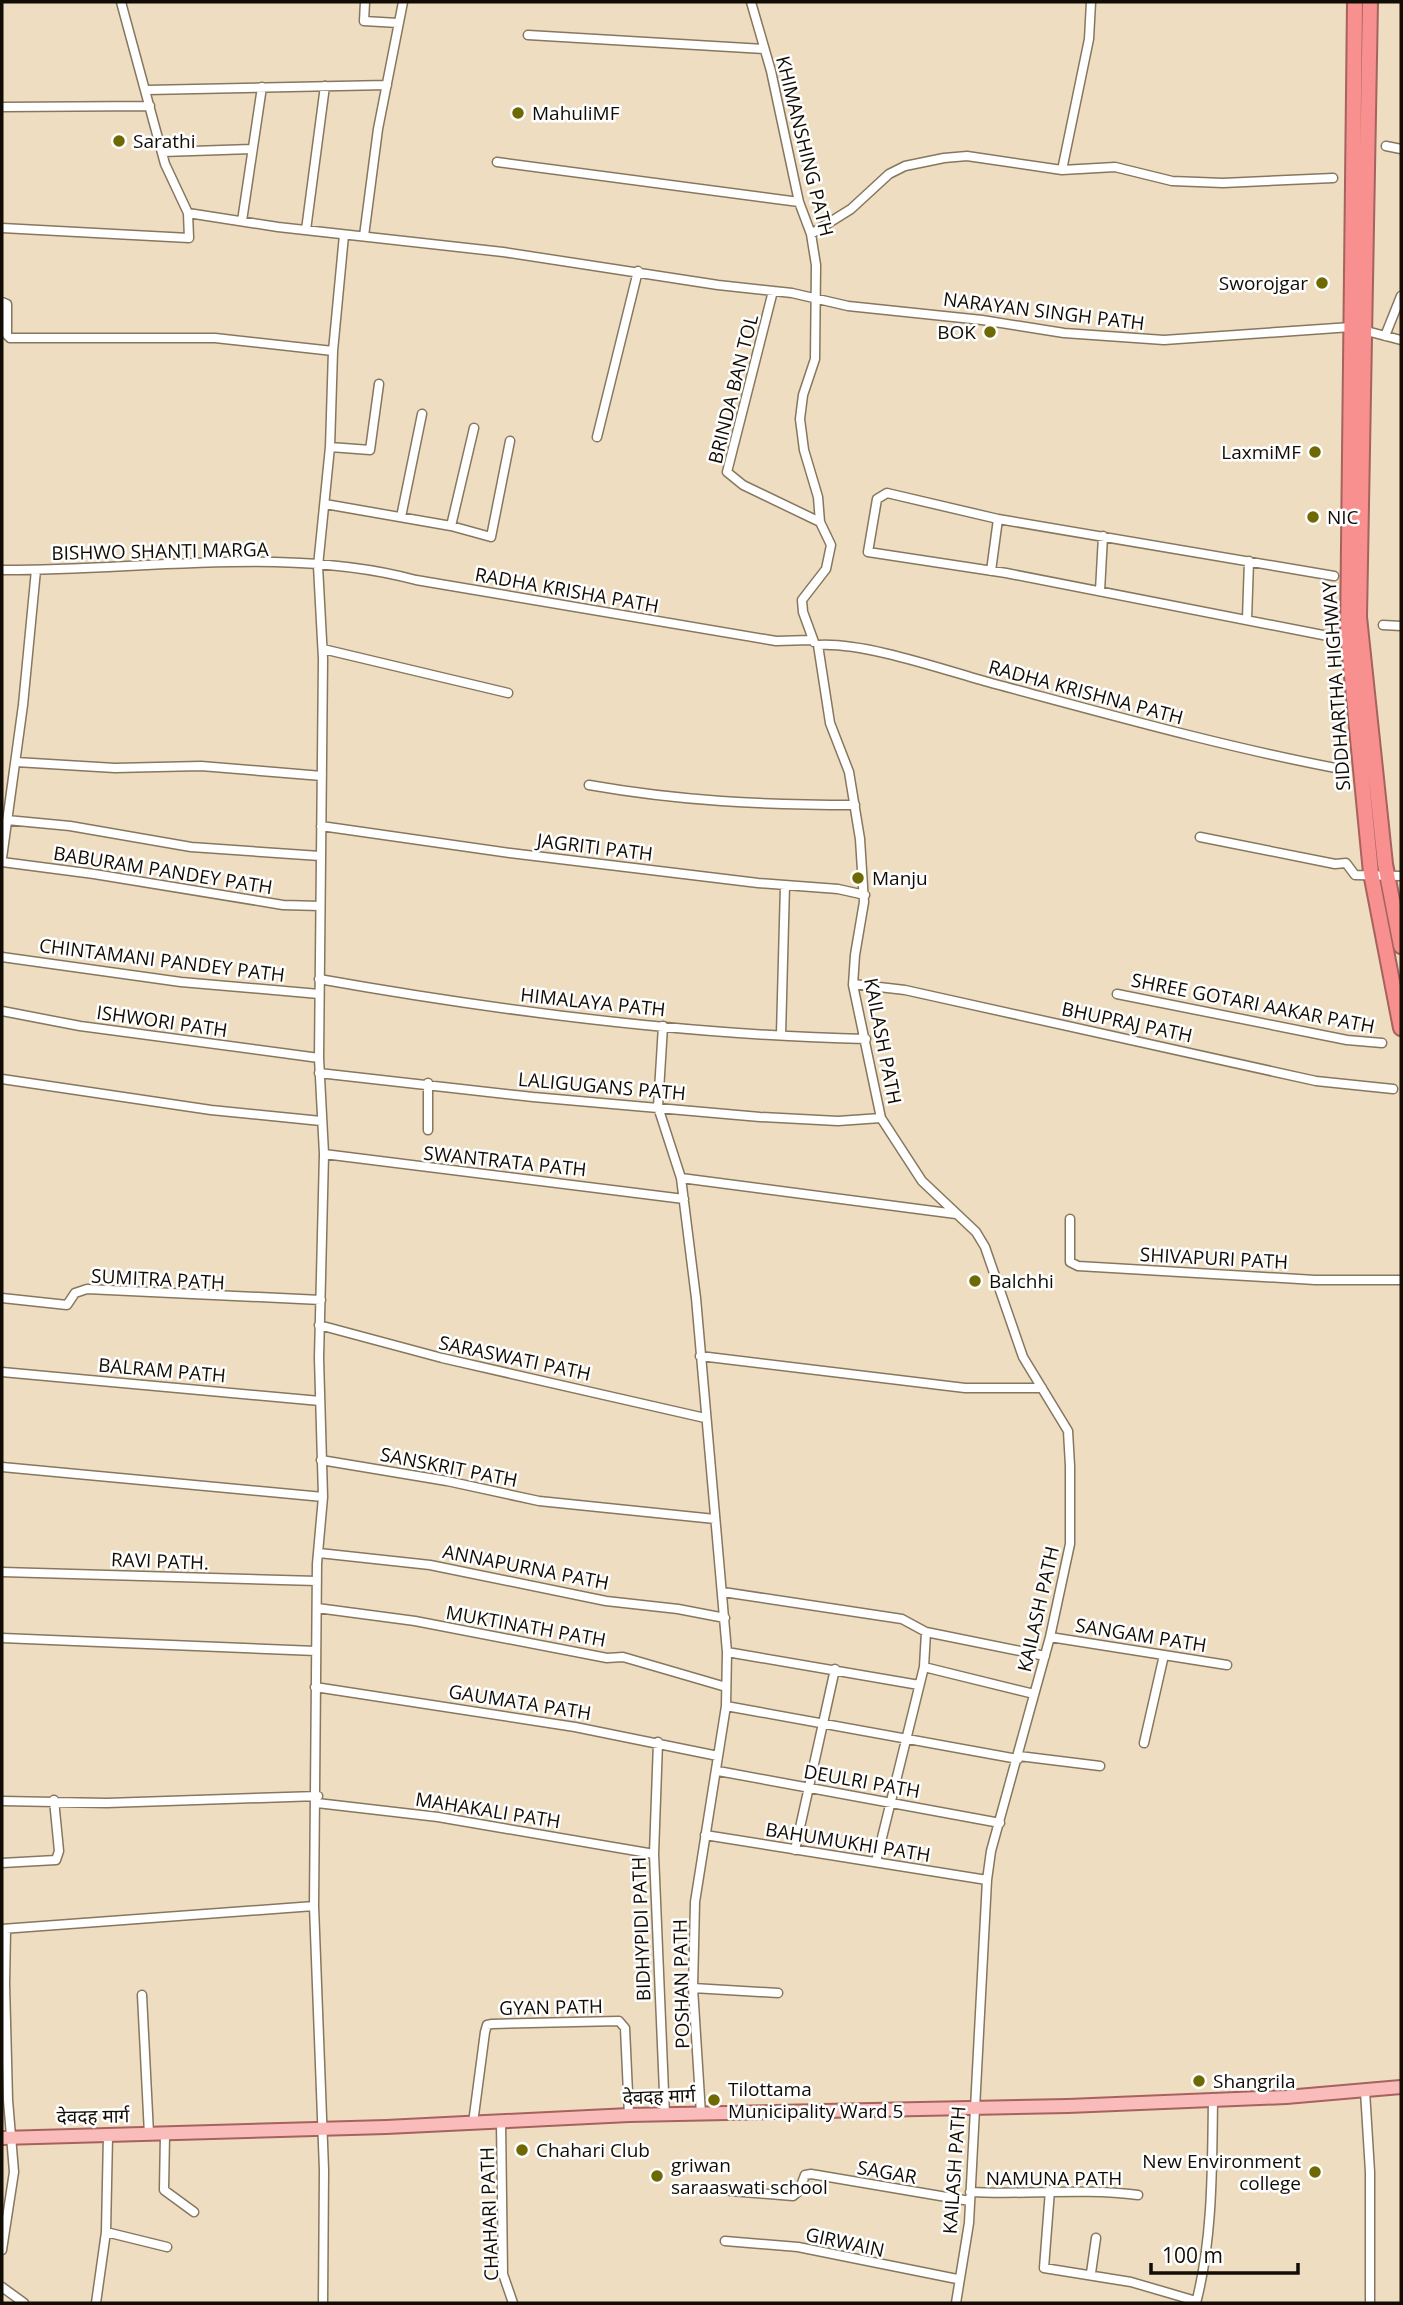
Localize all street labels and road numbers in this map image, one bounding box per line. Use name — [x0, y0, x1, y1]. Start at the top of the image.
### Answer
street label: KHIMANSHING PATH — [770, 53, 840, 239]
street label: NARAYAN SINGH PATH — [942, 286, 1146, 336]
street label: BRINDA BAN TOL — [702, 312, 764, 466]
street label: BISHWO SHANTI MARGA — [51, 536, 269, 566]
street label: RADHA KRISHA PATH — [473, 561, 661, 619]
street label: SIDDHARTHA HIGHWAY — [1316, 580, 1356, 792]
street label: RADHA KRISHNA PATH — [986, 653, 1186, 731]
street label: JAGRITI PATH — [534, 827, 654, 867]
street label: BABURAM PANDEY PATH — [51, 840, 275, 900]
street label: CHINTAMANI PANDEY PATH — [38, 932, 286, 988]
street label: SHREE GOTARI AAKAR PATH — [1129, 967, 1377, 1039]
street label: KAILASH PATH — [858, 976, 908, 1106]
street label: HIMALAYA PATH — [519, 981, 667, 1023]
street label: BHUPRAJ PATH — [1059, 995, 1195, 1049]
street label: ISHWORI PATH — [95, 999, 229, 1043]
street label: LALIGUGANS PATH — [517, 1066, 687, 1106]
street label: SWANTRATA PATH — [422, 1140, 588, 1182]
street label: SHIVAPURI PATH — [1139, 1241, 1289, 1275]
street label: SUMITRA PATH — [91, 1263, 225, 1295]
street label: SARASWATI PATH — [437, 1329, 593, 1387]
street label: BALRAM PATH — [97, 1351, 227, 1389]
street label: SANSKRIT PATH — [378, 1441, 520, 1493]
street label: ANNAPURNA PATH — [441, 1538, 611, 1596]
street label: KAILASH PATH — [1011, 1544, 1065, 1674]
street label: RAVI PATH. — [110, 1546, 210, 1576]
street label: MUKTINATH PATH — [444, 1599, 608, 1653]
street label: SANGAM PATH — [1074, 1612, 1208, 1658]
street label: GAUMATA PATH — [447, 1678, 593, 1726]
street label: DEULRI PATH — [802, 1758, 922, 1804]
street label: MAHAKALI PATH — [413, 1786, 563, 1834]
street label: BAHUMUKHI PATH — [764, 1816, 932, 1868]
street label: BIDHYPIDI PATH — [625, 1856, 657, 2002]
street label: POSHAN PATH — [667, 1919, 695, 2049]
street label: GYAN PATH — [499, 1993, 603, 2021]
street label: देवदह मार्ग — [622, 2082, 697, 2110]
street label: देवदह मार्ग — [56, 2102, 131, 2130]
street label: KAILASH PATH — [937, 2105, 971, 2235]
street label: CHAHARI PATH — [474, 2147, 504, 2281]
street label: SAGAR — [855, 2154, 919, 2190]
street label: NAMUNA PATH — [986, 2165, 1122, 2191]
street label: GIRWAIN — [803, 2221, 887, 2263]

